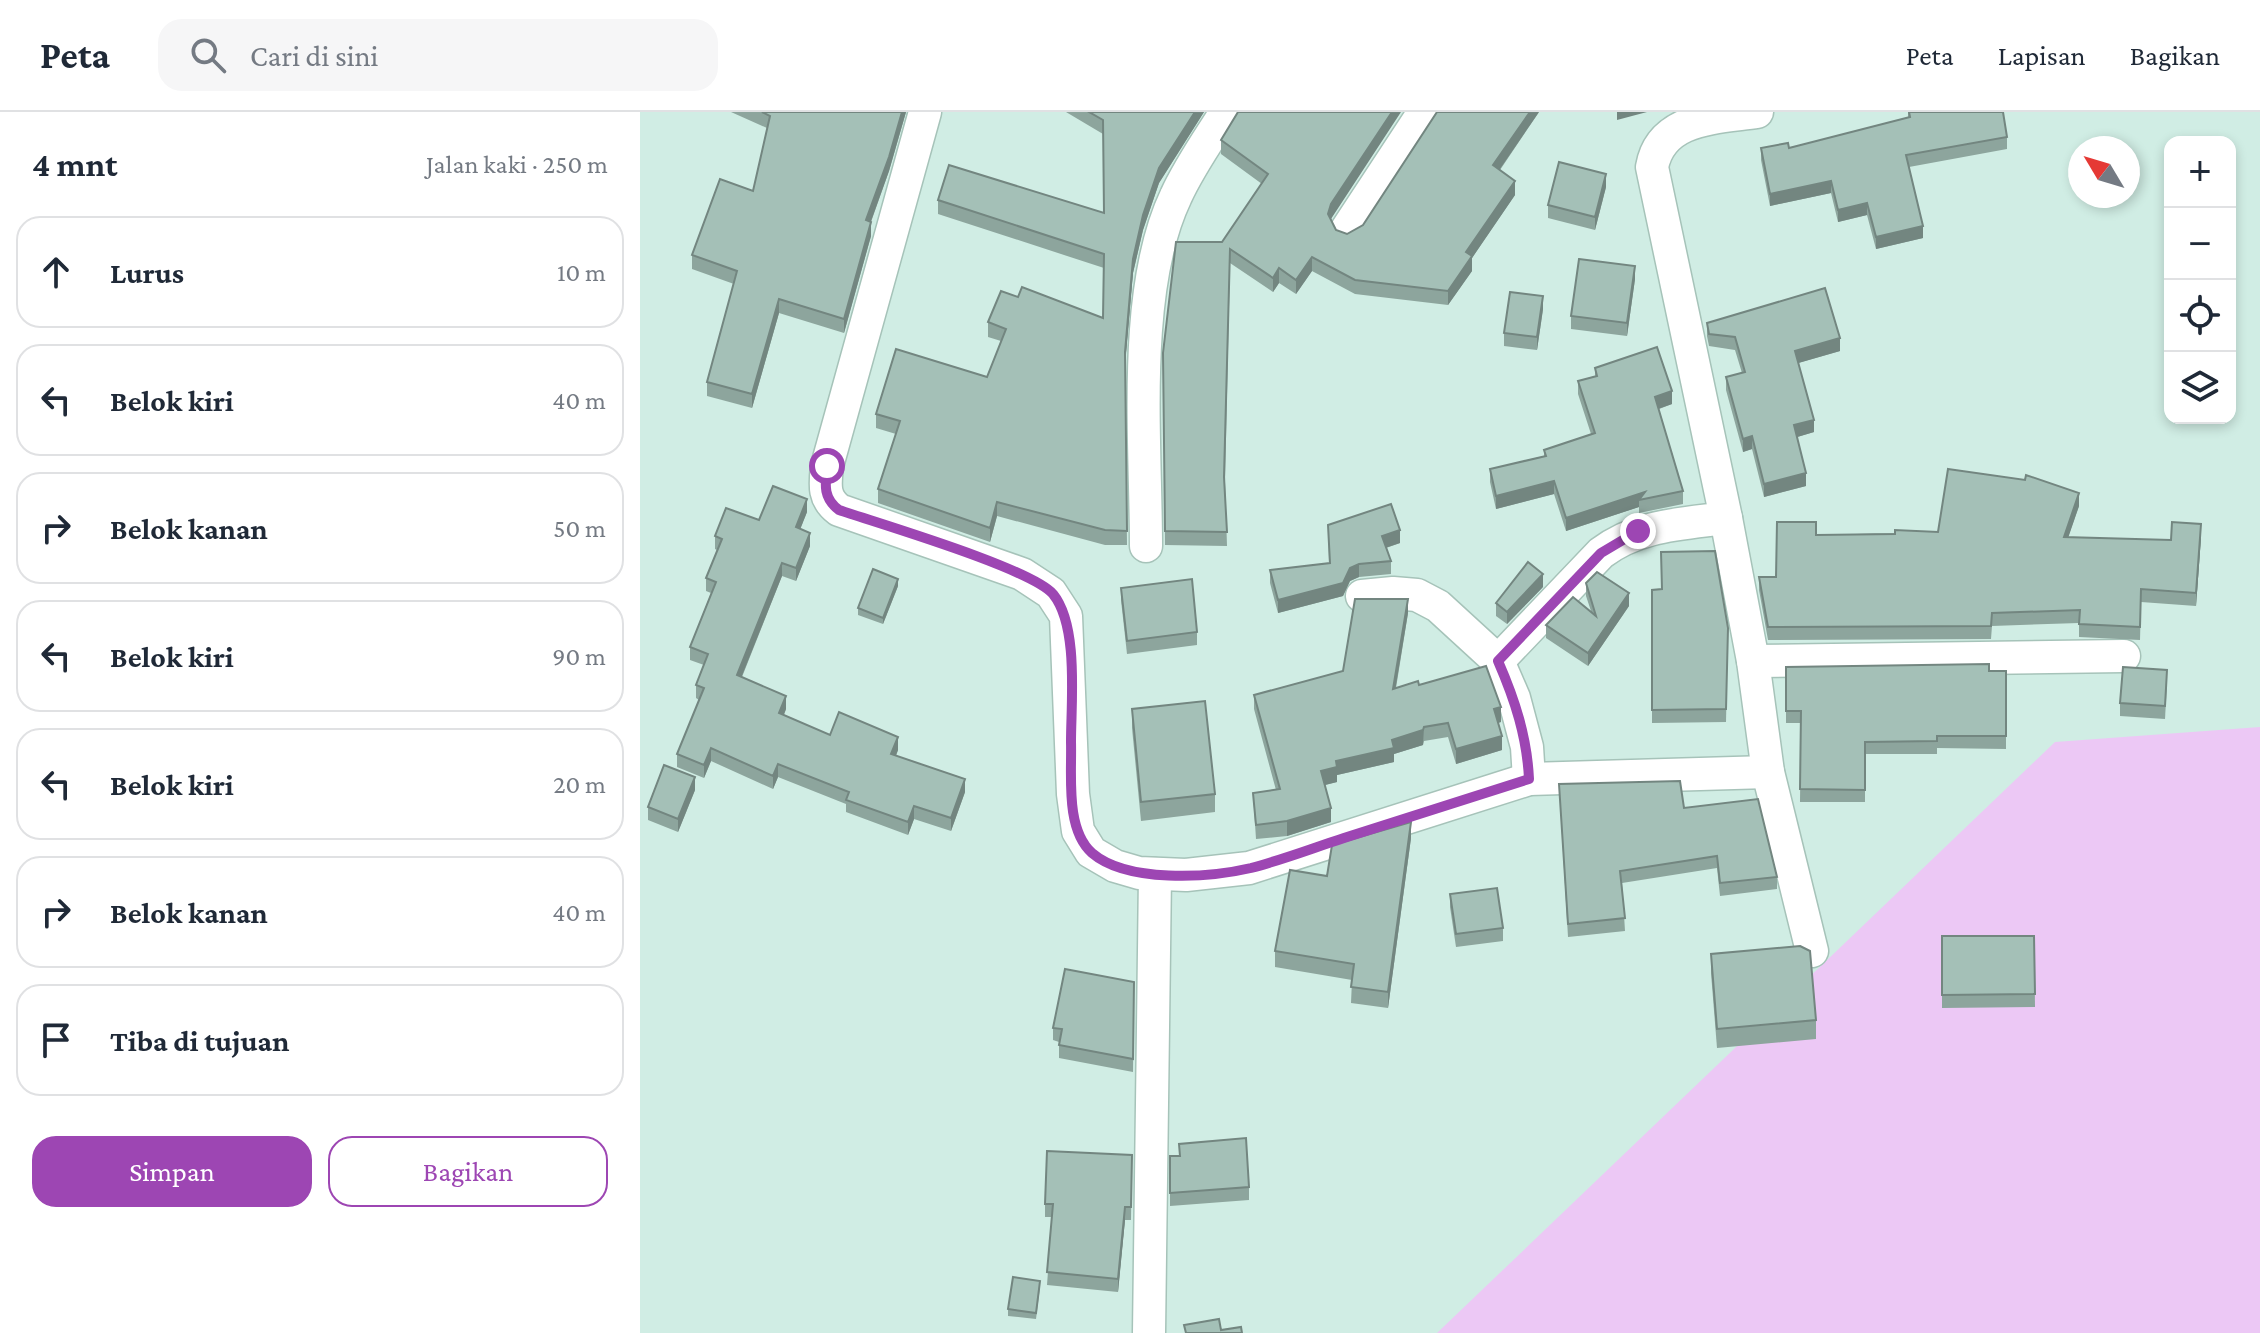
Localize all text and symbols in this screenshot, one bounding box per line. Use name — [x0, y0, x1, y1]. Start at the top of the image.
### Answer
search box — [158, 19, 718, 91]
icon: search — [186, 33, 230, 77]
text: Peta — [40, 34, 110, 76]
text: Cari di sini — [250, 39, 378, 72]
text: Peta — [1906, 40, 1954, 71]
text: Lapisan — [1998, 40, 2086, 71]
text: Bagikan — [2130, 40, 2220, 71]
north arrow — [2068, 136, 2140, 208]
map controls — [2164, 136, 2236, 424]
button: + — [2164, 136, 2236, 208]
text: 4 mnt — [32, 146, 117, 183]
text: Jalan kaki · 250 m — [426, 150, 608, 179]
button: − — [2164, 208, 2236, 280]
icon: ahead — [34, 250, 78, 294]
text: Lurus — [110, 256, 184, 289]
text: 10 m — [557, 258, 606, 287]
button: locate — [2164, 280, 2236, 352]
button: layers — [2164, 352, 2236, 424]
icon: left — [34, 378, 78, 422]
text: Belok kiri — [110, 384, 234, 417]
text: 40 m — [552, 386, 606, 415]
route start — [809, 448, 845, 484]
icon: right — [34, 506, 78, 550]
text: Belok kanan — [110, 512, 268, 545]
route end — [1620, 513, 1656, 549]
text: 50 m — [553, 514, 606, 543]
icon: left — [34, 634, 78, 678]
text: Belok kiri — [110, 640, 234, 673]
text: 90 m — [552, 642, 606, 671]
icon: left — [34, 762, 78, 806]
text: Belok kiri — [110, 768, 234, 801]
text: 20 m — [553, 770, 606, 799]
icon: right — [34, 890, 78, 934]
text: Belok kanan — [110, 896, 268, 929]
text: 40 m — [552, 898, 606, 927]
icon: arrive — [34, 1018, 78, 1062]
text: Tiba di tujuan — [110, 1024, 289, 1057]
button: Simpan — [32, 1136, 312, 1207]
button: Bagikan — [328, 1136, 608, 1207]

